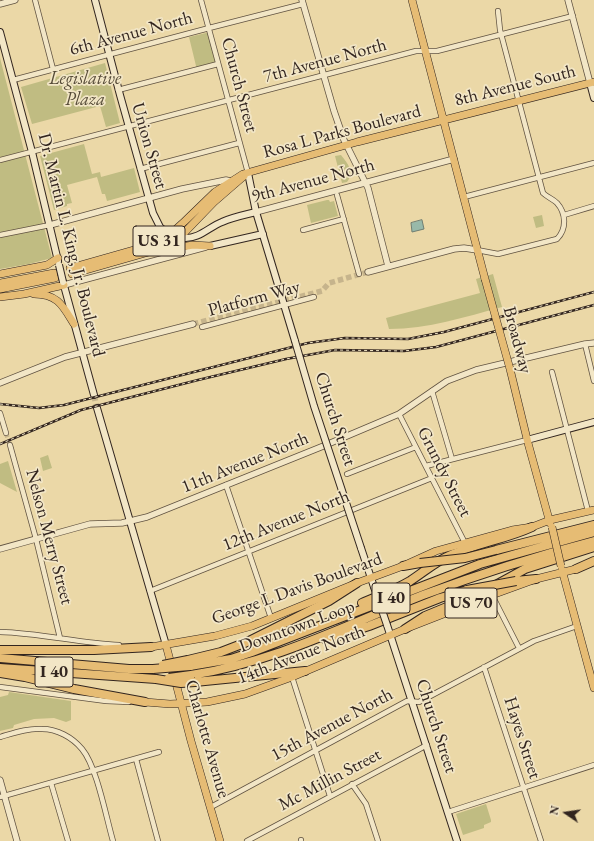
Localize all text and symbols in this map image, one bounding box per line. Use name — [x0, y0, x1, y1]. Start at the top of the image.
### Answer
street label: 6th Avenue North — [67, 7, 195, 61]
street label: 7th Avenue North — [261, 34, 389, 88]
street label: Church Street — [216, 35, 262, 135]
street label: 8th Avenue South — [452, 61, 578, 111]
park label: Legislative Plaza — [49, 68, 121, 110]
street label: Union Street — [126, 100, 172, 192]
street label: Rosa L Parks Boulevard — [261, 101, 423, 163]
street label: Dr. Martin L. King, Jr. Boulevard — [33, 131, 109, 359]
street label: 9th Avenue North — [249, 154, 377, 208]
road number: US 31 — [133, 226, 185, 256]
street label: Platform Way — [206, 276, 302, 322]
street label: Broadway — [498, 304, 536, 376]
street label: Church Street — [310, 369, 360, 469]
street label: Grundy Street — [412, 423, 476, 521]
street label: 11th Avenue North — [178, 428, 312, 498]
street label: Nelson Merry Street — [21, 467, 77, 607]
street label: 12th Avenue North — [219, 486, 353, 556]
street label: George L Davis Boulevard — [209, 548, 385, 630]
road number: I 40 — [372, 583, 410, 613]
road number: US 70 — [445, 588, 497, 618]
street label: Downtown Loop — [236, 596, 358, 658]
street label: 14th Avenue North — [234, 621, 368, 689]
road number: I 40 — [35, 657, 73, 687]
street label: Church Street — [411, 676, 461, 776]
street label: Charlotte Avenue — [180, 677, 234, 801]
street label: 15th Avenue North — [267, 684, 397, 766]
street label: Hayes Street — [499, 694, 545, 782]
street label: Mc Millin Street — [275, 744, 385, 816]
north arrow — [546, 793, 586, 833]
text: N — [546, 804, 562, 816]

